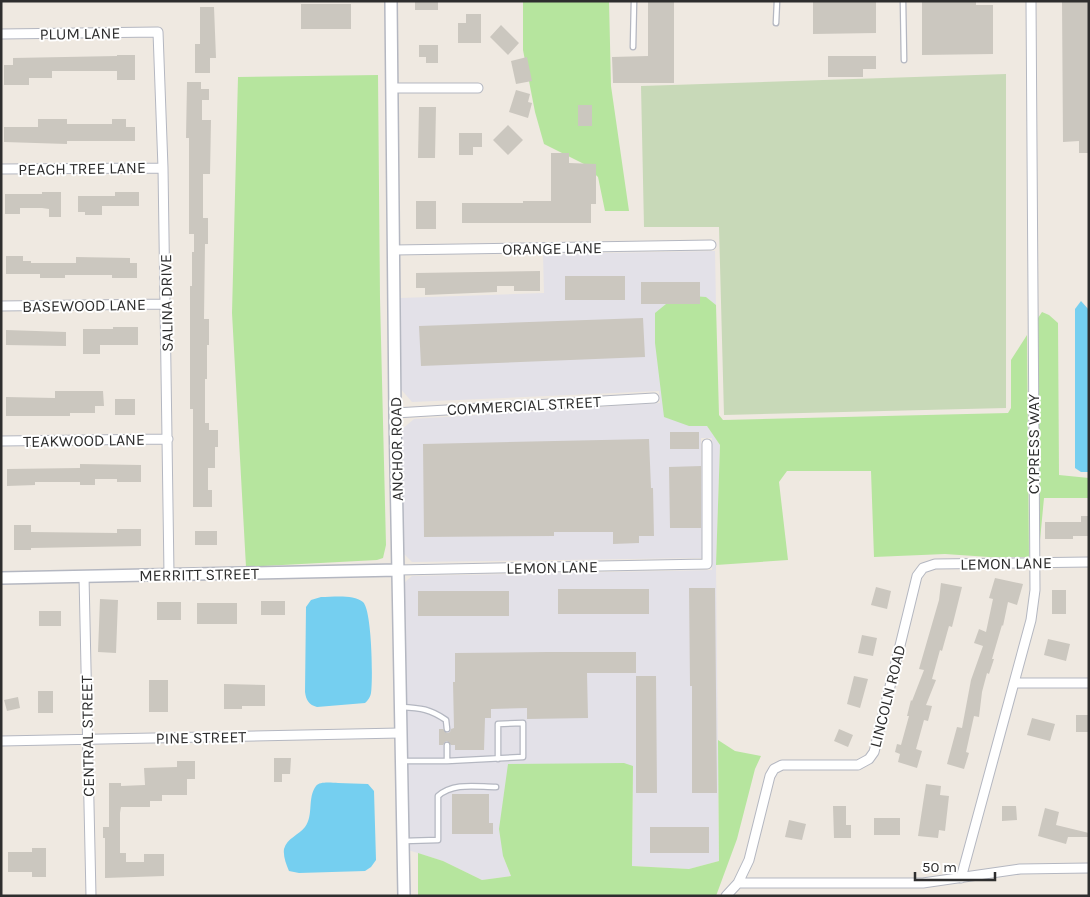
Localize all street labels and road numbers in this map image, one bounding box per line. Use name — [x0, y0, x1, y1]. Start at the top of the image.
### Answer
street label: PLUM LANE — [39, 23, 121, 44]
street label: PEACH TREE LANE — [18, 158, 146, 179]
street label: ORANGE LANE — [502, 238, 602, 259]
street label: SALINA DRIVE — [156, 254, 177, 352]
street label: BASEWOOD LANE — [22, 295, 146, 316]
street label: COMMERCIAL STREET — [447, 392, 602, 419]
street label: CYPRESS WAY — [1024, 393, 1043, 494]
street label: ANCHOR ROAD — [386, 397, 407, 501]
street label: TEAKWOOD LANE — [23, 430, 145, 451]
street label: LEMON LANE — [960, 553, 1052, 574]
street label: LEMON LANE — [506, 557, 598, 578]
street label: MERRITT STREET — [139, 564, 259, 585]
street label: LINCOLN ROAD — [866, 643, 909, 749]
street label: CENTRAL STREET — [77, 675, 98, 797]
street label: PINE STREET — [156, 727, 246, 748]

